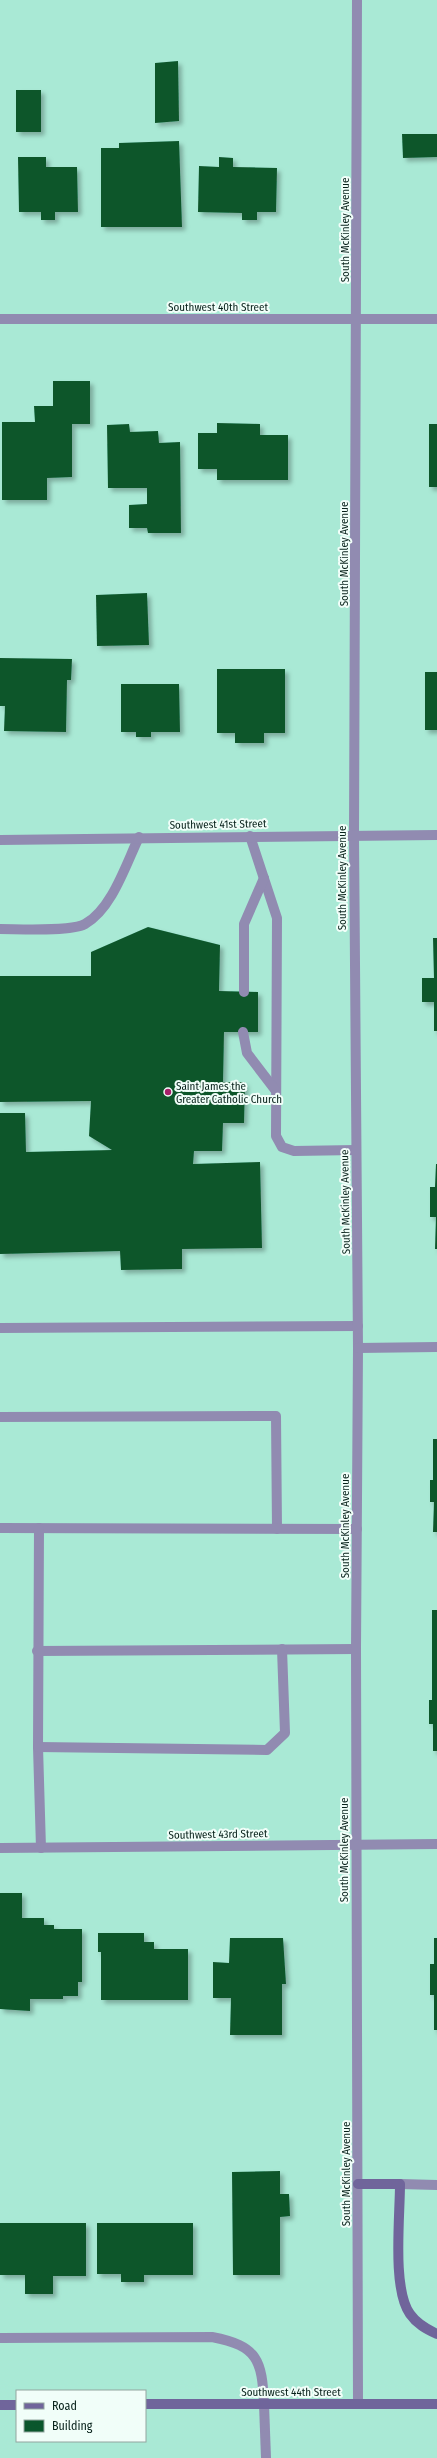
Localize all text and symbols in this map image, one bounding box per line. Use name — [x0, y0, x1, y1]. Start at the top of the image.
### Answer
street label: South McKinley Avenue — [339, 178, 352, 282]
street label: Southwest 40th Street — [168, 301, 268, 314]
street label: South McKinley Avenue — [338, 502, 351, 606]
street label: Southwest 41st Street — [169, 817, 267, 832]
street label: South McKinley Avenue — [336, 826, 349, 930]
place label: Saint James the Greater Catholic Church — [176, 1080, 282, 1106]
marker: Saint James the Greater Catholic Church — [163, 1087, 173, 1097]
street label: South McKinley Avenue — [338, 1150, 353, 1254]
street label: South McKinley Avenue — [339, 1474, 352, 1578]
street label: South McKinley Avenue — [338, 1798, 351, 1902]
street label: Southwest 43rd Street — [168, 1827, 268, 1842]
street label: South McKinley Avenue — [340, 2122, 353, 2226]
street label: Southwest 44th Street — [241, 2386, 341, 2399]
legend — [16, 2390, 146, 2442]
text: Road — [52, 2399, 77, 2413]
text: Building — [52, 2419, 93, 2433]

